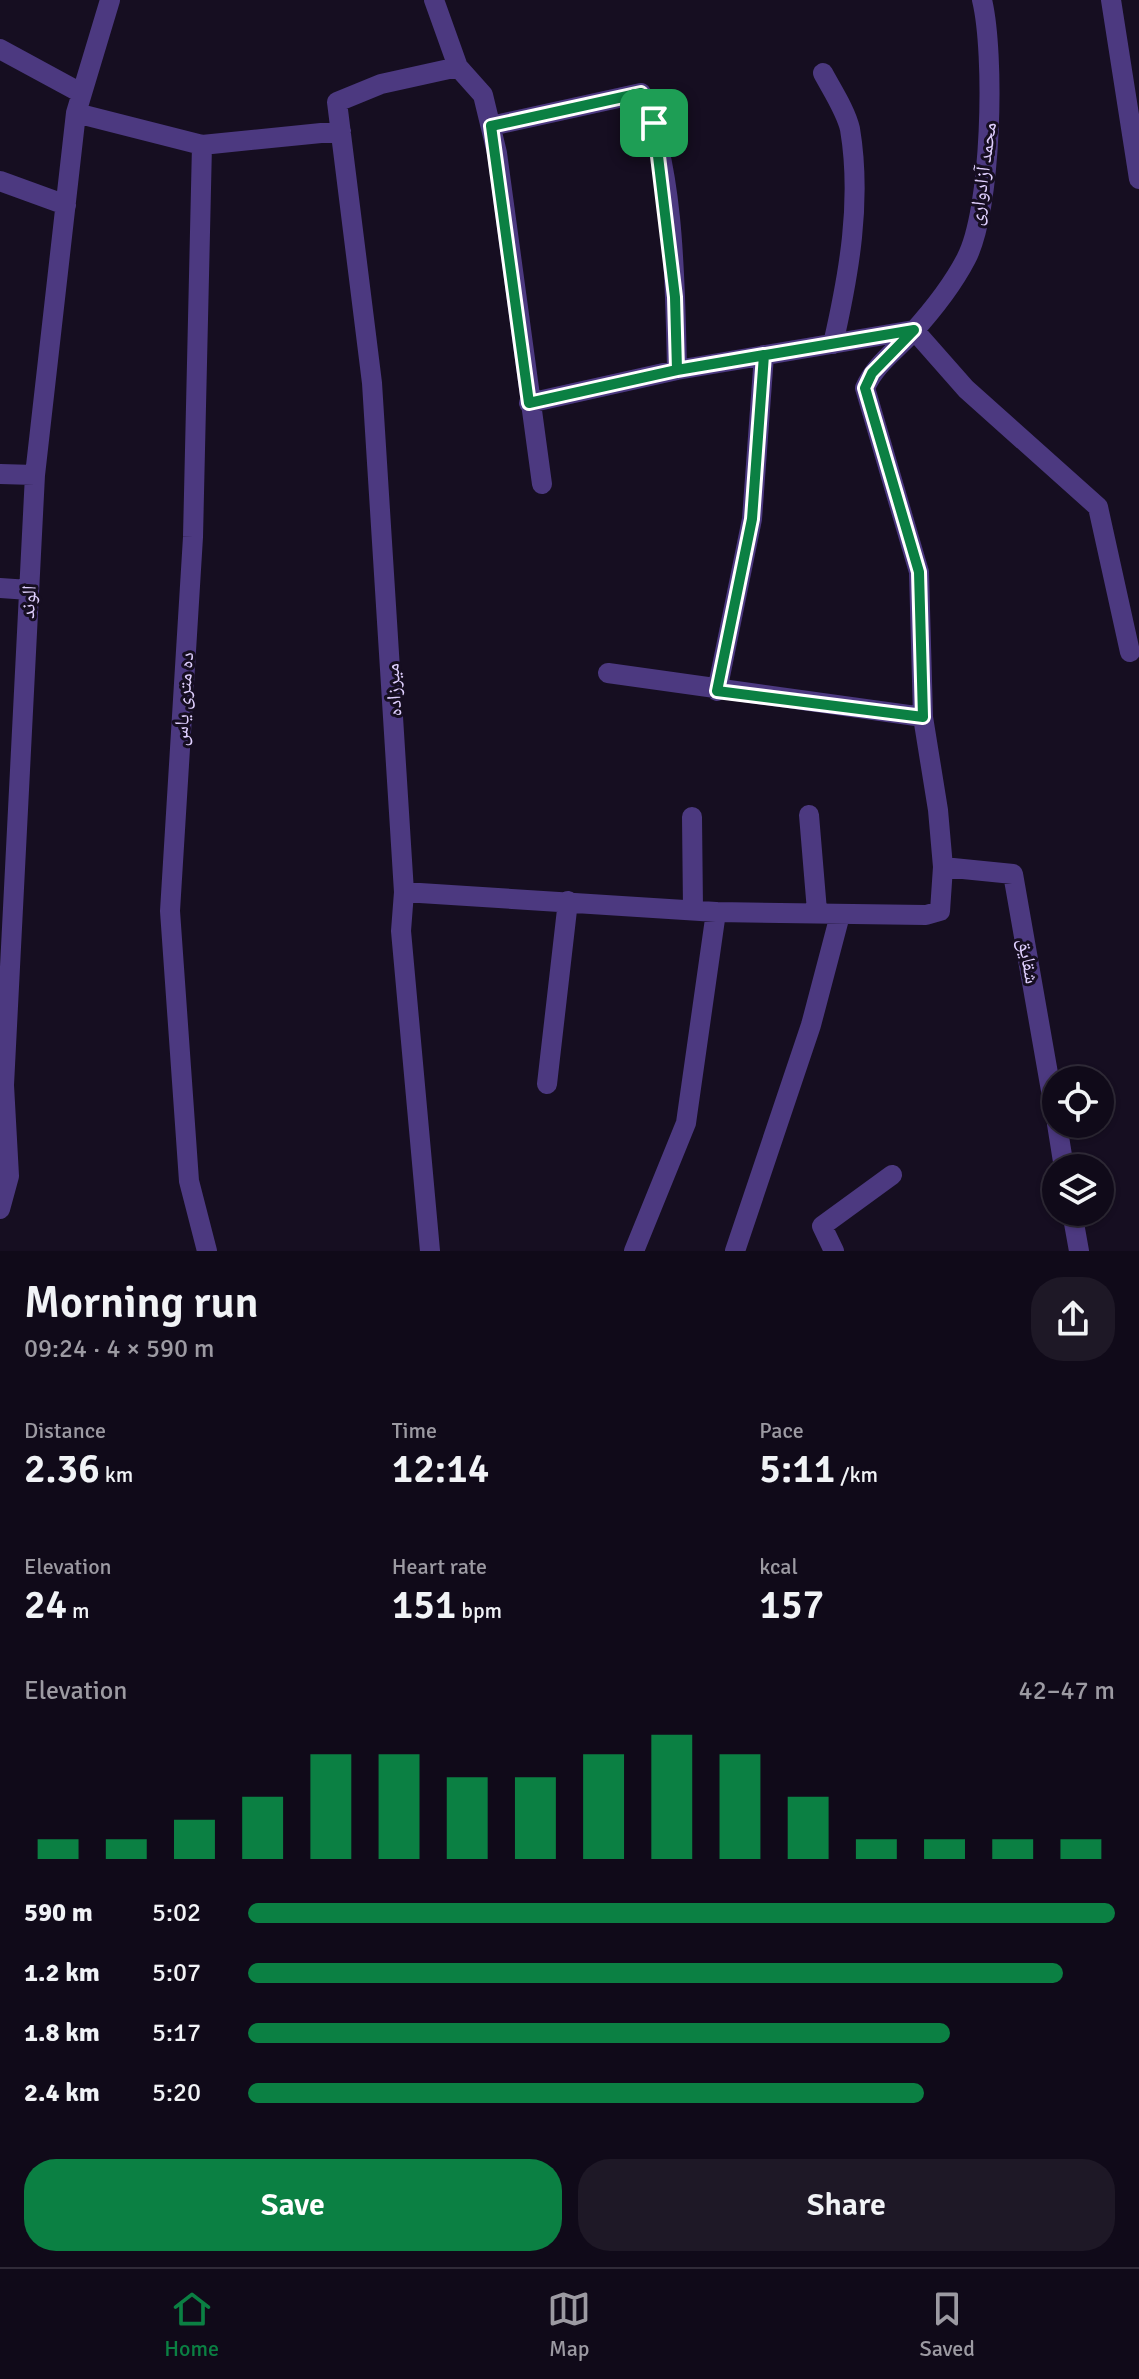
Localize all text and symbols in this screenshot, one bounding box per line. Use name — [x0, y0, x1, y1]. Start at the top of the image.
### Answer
pin — [620, 89, 688, 157]
icon: arrive — [632, 101, 676, 145]
street label: محمد آزادواری — [963, 121, 1002, 227]
street label: الوند — [15, 585, 42, 619]
street label: ده متری یاس — [168, 651, 199, 747]
street label: میرزاده — [380, 663, 407, 717]
street label: شقایق — [1012, 936, 1045, 986]
map controls — [1042, 1066, 1114, 1226]
button: locate — [1042, 1066, 1114, 1138]
button: layers — [1042, 1154, 1114, 1226]
text: Morning run — [24, 1276, 259, 1330]
button: share — [1031, 1277, 1115, 1361]
text: 09:24 · 4 × 590 m — [24, 1333, 215, 1365]
text: Distance — [24, 1417, 106, 1444]
text: Time — [392, 1417, 437, 1444]
text: Pace — [759, 1417, 804, 1444]
text: 2.36 — [24, 1444, 100, 1494]
text: 12:14 — [392, 1444, 489, 1494]
text: 5:11 — [759, 1444, 835, 1494]
text: km — [100, 1461, 133, 1488]
text: /km — [835, 1461, 878, 1488]
text: Elevation — [24, 1553, 112, 1580]
text: Heart rate — [392, 1553, 487, 1580]
text: kcal — [759, 1553, 798, 1580]
text: 24 — [24, 1580, 67, 1630]
text: 151 — [392, 1580, 456, 1630]
text: 157 — [759, 1580, 824, 1630]
text: m — [67, 1597, 90, 1624]
text: bpm — [456, 1597, 502, 1624]
text: Elevation — [24, 1675, 128, 1707]
text: 42–47 m — [1019, 1675, 1115, 1707]
text: 590 m — [24, 1897, 93, 1929]
text: 5:02 — [152, 1897, 201, 1929]
text: 1.2 km — [24, 1957, 100, 1989]
text: 5:07 — [152, 1957, 201, 1989]
text: 1.8 km — [24, 2017, 100, 2049]
text: 5:17 — [152, 2017, 201, 2049]
text: 2.4 km — [24, 2077, 100, 2109]
text: 5:20 — [152, 2077, 201, 2109]
button: Save — [24, 2159, 562, 2251]
button: Share — [578, 2159, 1115, 2251]
tab: Home — [164, 2287, 219, 2362]
tab: Map — [547, 2287, 591, 2362]
tab: Saved — [919, 2287, 975, 2362]

